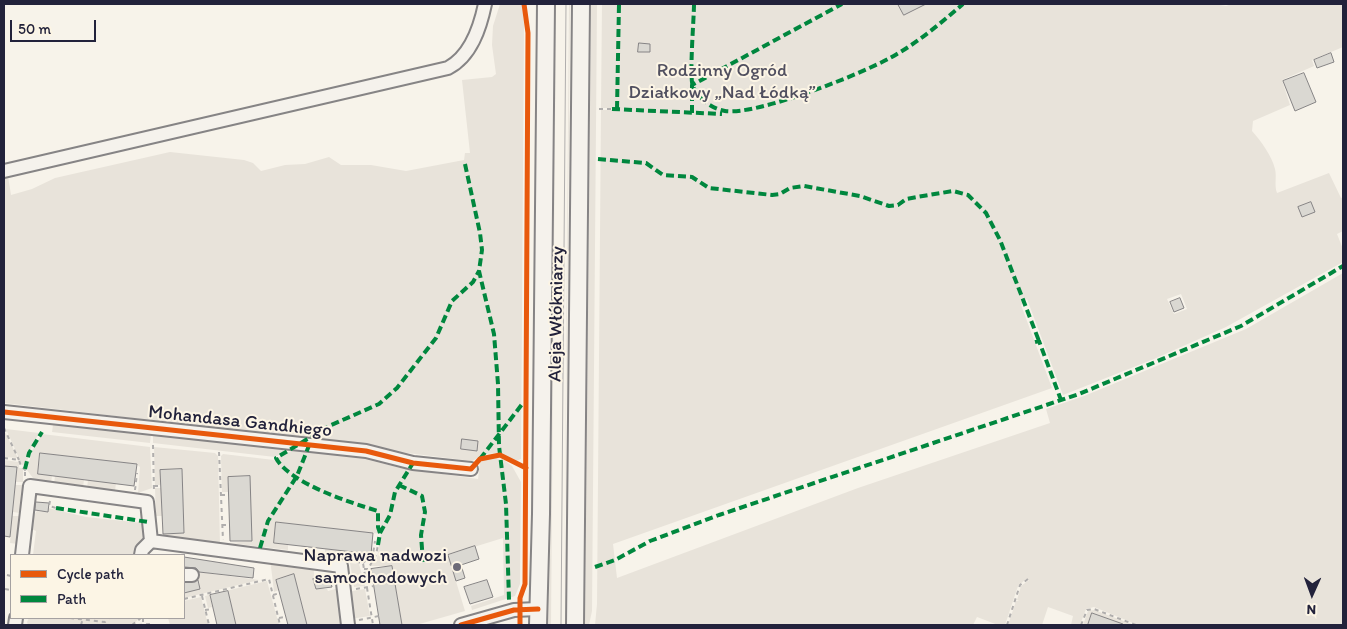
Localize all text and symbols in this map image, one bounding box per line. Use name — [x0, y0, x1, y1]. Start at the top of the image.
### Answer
scale bar — [12, 10, 99, 42]
text: 50 m — [18, 20, 51, 38]
park label: Rodzinny Ogród Działkowy „Nad Łódką” — [628, 60, 816, 104]
street label: Aleja Włókniarzy — [544, 246, 570, 382]
street label: Mohandasa Gandhiego — [147, 401, 333, 443]
place label: Naprawa nadwozi samochodowych — [304, 545, 447, 589]
legend — [10, 554, 185, 619]
marker: Naprawa nadwozi samochodowych — [451, 561, 463, 573]
text: Cycle path — [57, 565, 124, 583]
north arrow — [1287, 569, 1337, 619]
text: Path — [57, 590, 86, 608]
text: N — [1306, 601, 1316, 618]

